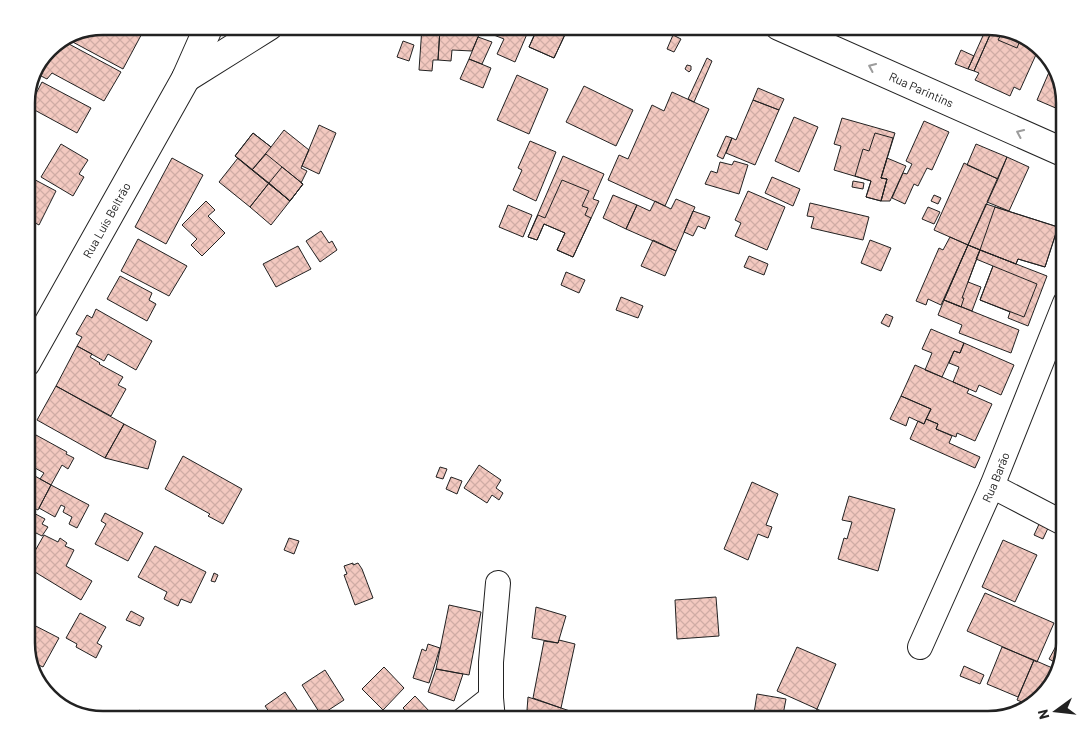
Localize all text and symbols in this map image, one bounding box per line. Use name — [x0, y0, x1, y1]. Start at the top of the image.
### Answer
one-way arrow — [868, 63, 877, 74]
street label: Rua Parintins — [887, 69, 956, 110]
one-way arrow — [1016, 128, 1025, 139]
street label: Rua Luís Beltrão — [80, 180, 133, 260]
street label: Rua Barão — [979, 450, 1012, 504]
north arrow — [1031, 686, 1081, 736]
text: N — [1034, 708, 1052, 721]

